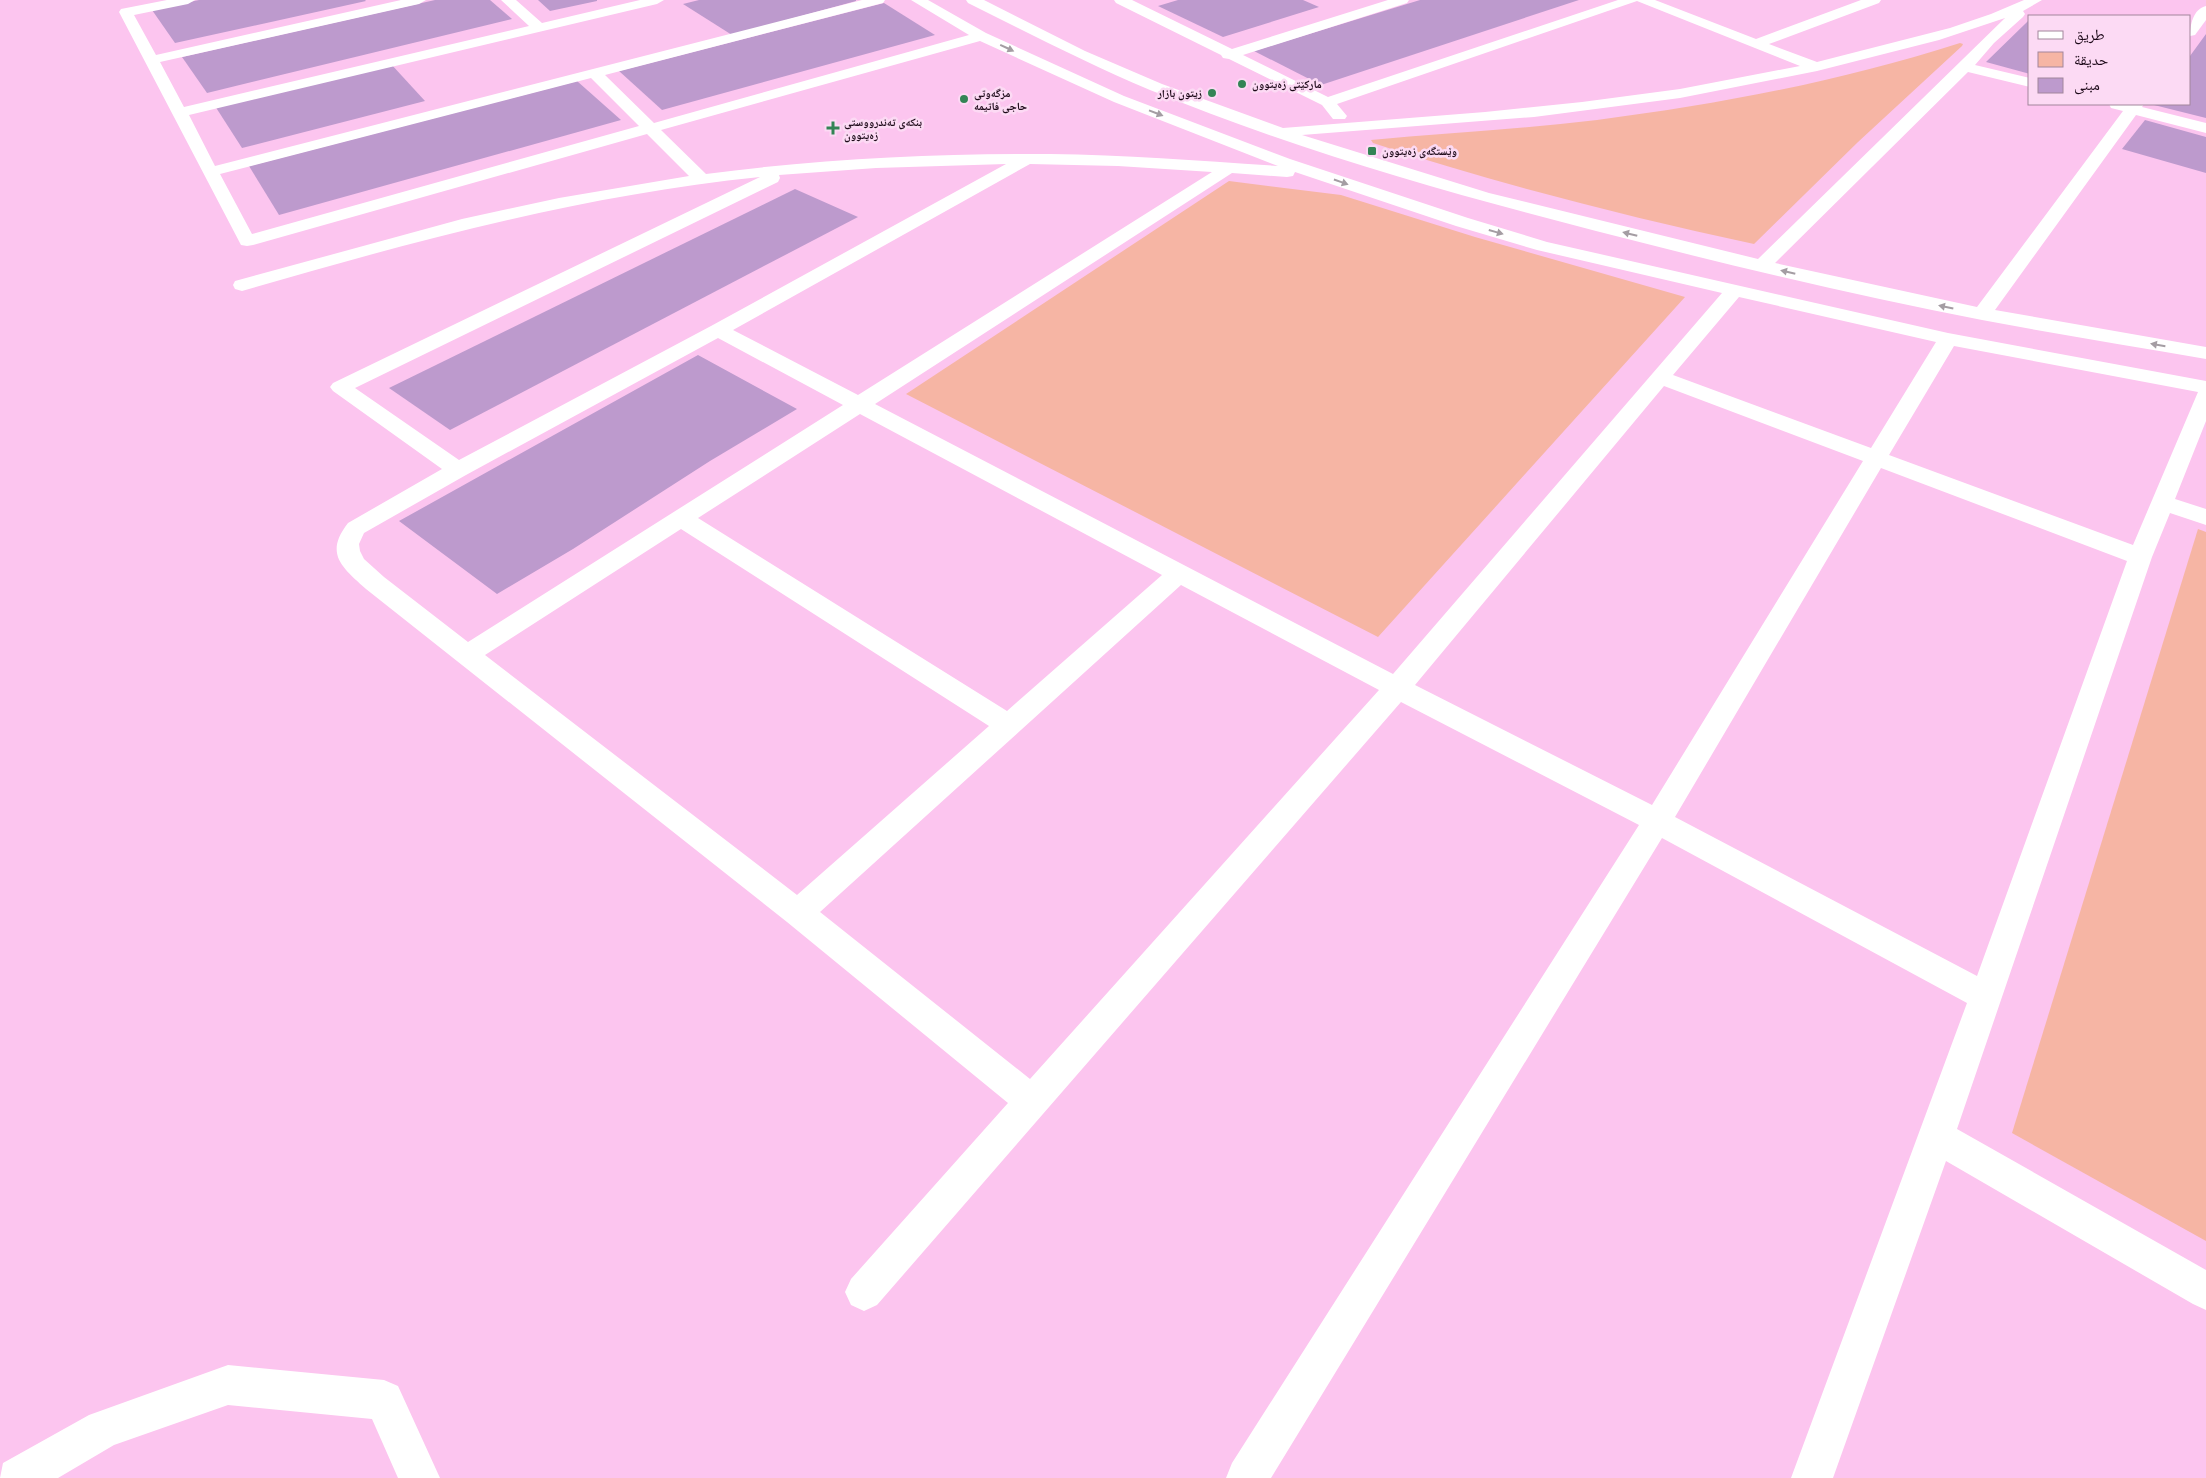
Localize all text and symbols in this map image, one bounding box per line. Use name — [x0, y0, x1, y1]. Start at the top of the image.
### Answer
legend — [2028, 15, 2191, 105]
text: طريق — [2074, 24, 2105, 45]
one-way arrow — [1000, 45, 1014, 53]
text: حديقة — [2074, 49, 2109, 69]
text: مبنى — [2074, 74, 2100, 95]
place label: مارکێتی زەیتوون — [1252, 76, 1322, 92]
marker: مارکێتی زەیتوون — [1236, 78, 1248, 90]
place label: مزگەوتی حاجی فاتیمە — [974, 85, 1027, 114]
place label: زيتون بازار — [1157, 85, 1202, 101]
marker: زيتون بازار — [1206, 87, 1218, 99]
marker: مزگەوتی حاجی فاتیمە — [958, 93, 970, 105]
one-way arrow — [1149, 109, 1164, 117]
place label: بنکەی تەندرووستی زەیتوون — [844, 114, 922, 143]
marker: بنکەی تەندرووستی زەیتوون — [826, 121, 840, 135]
place label: وێستگەی زەیتوون — [1382, 143, 1457, 159]
marker: وێستگەی زەیتوون — [1366, 145, 1378, 157]
one-way arrow — [1334, 178, 1349, 186]
one-way arrow — [1488, 229, 1503, 237]
one-way arrow — [1622, 230, 1637, 238]
one-way arrow — [1780, 268, 1795, 276]
one-way arrow — [1938, 302, 1954, 310]
one-way arrow — [2150, 340, 2166, 348]

